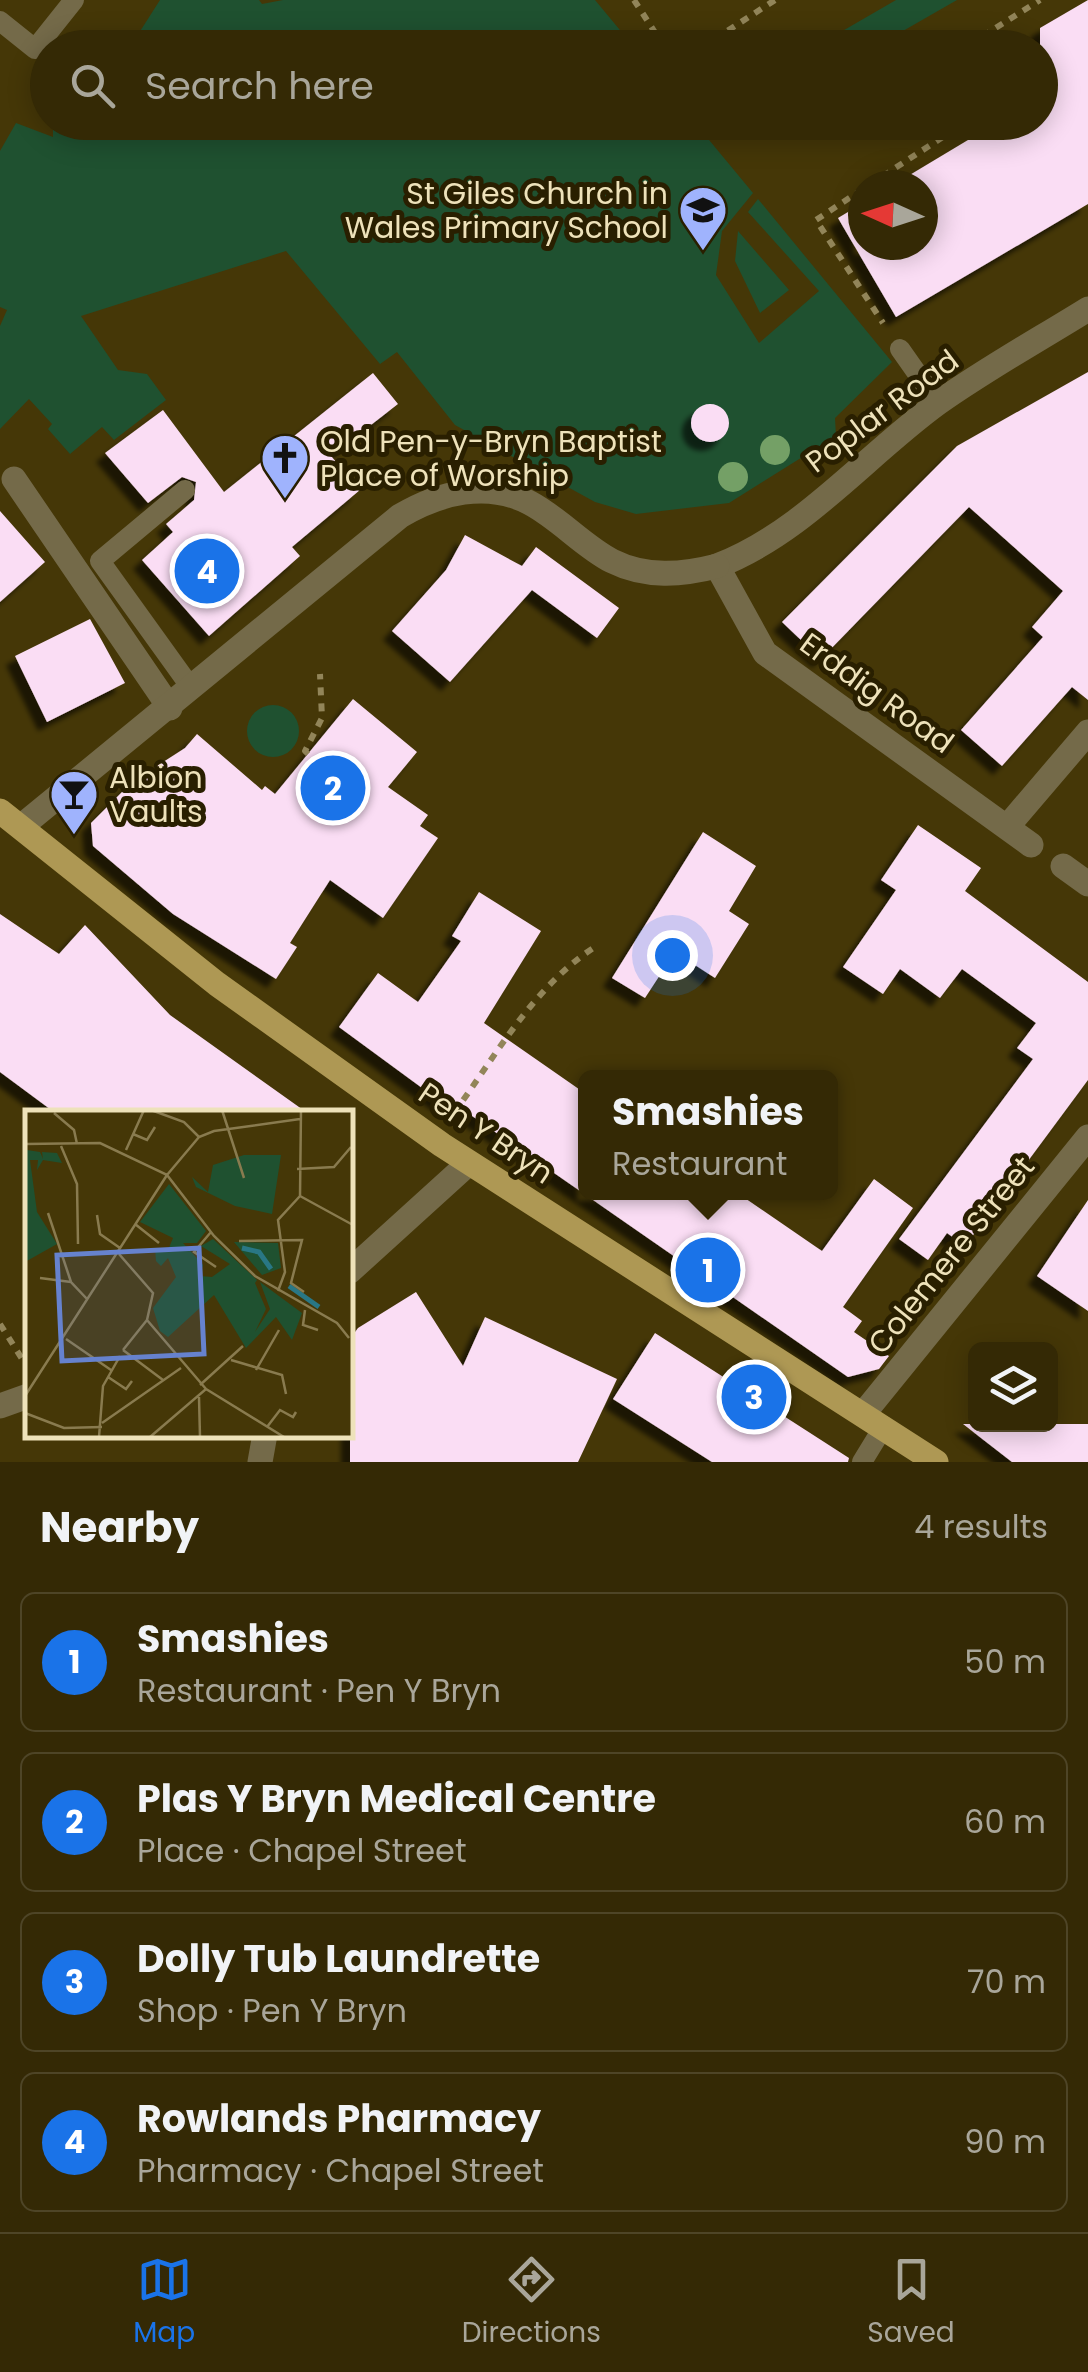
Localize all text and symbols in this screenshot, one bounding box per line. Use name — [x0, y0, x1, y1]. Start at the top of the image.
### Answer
search box — [30, 30, 1058, 140]
icon: search — [65, 58, 120, 113]
text: Search here — [145, 59, 374, 112]
north arrow — [848, 170, 938, 260]
place label: St Giles Church in Wales Primary School — [345, 172, 668, 249]
school or university icon: St Giles Church in Wales Primary School — [677, 184, 729, 252]
street label: Poplar Road — [796, 339, 968, 483]
place label: Old Pen-y-Bryn Baptist Place of Worship — [320, 420, 662, 497]
church icon: Old Pen-y-Bryn Baptist Place of Worship — [259, 432, 311, 500]
pin: 4 — [174, 534, 240, 608]
street label: Erddig Road — [791, 622, 963, 764]
pin: 2 — [300, 750, 366, 826]
place label: Albion Vaults — [109, 756, 203, 833]
bar icon: Albion Vaults — [48, 768, 100, 836]
your location — [647, 930, 698, 981]
popup — [578, 1070, 838, 1200]
street label: Pen Y Bryn — [410, 1072, 562, 1194]
text: Smashies — [612, 1085, 804, 1138]
inset map — [25, 1110, 352, 1437]
text: Restaurant — [612, 1141, 787, 1186]
street label: Colemere Street — [858, 1147, 1044, 1363]
pin: 1 — [676, 1232, 740, 1308]
map controls — [968, 1342, 1058, 1432]
button: layers — [968, 1342, 1058, 1432]
pin: 3 — [722, 1360, 786, 1434]
text: Nearby — [40, 1498, 199, 1557]
text: 4 results — [914, 1504, 1048, 1549]
text: Smashies — [137, 1612, 329, 1665]
text: 1 — [68, 1639, 81, 1684]
text: 50 m — [964, 1639, 1046, 1684]
text: Restaurant · Pen Y Bryn — [137, 1668, 501, 1713]
text: Plas Y Bryn Medical Centre — [137, 1772, 656, 1825]
text: 2 — [65, 1799, 84, 1844]
text: 60 m — [964, 1799, 1046, 1844]
text: Place · Chapel Street — [137, 1828, 467, 1873]
text: Dolly Tub Laundrette — [137, 1932, 540, 1985]
text: 3 — [65, 1959, 84, 2004]
text: 70 m — [967, 1959, 1046, 2004]
text: Shop · Pen Y Bryn — [137, 1988, 407, 2033]
text: Rowlands Pharmacy — [137, 2092, 541, 2145]
text: 4 — [64, 2119, 85, 2164]
text: 90 m — [964, 2119, 1046, 2164]
text: Pharmacy · Chapel Street — [137, 2148, 544, 2193]
tab: Map — [133, 2252, 195, 2354]
tab: Directions — [462, 2252, 601, 2354]
tab: Saved — [867, 2252, 955, 2354]

